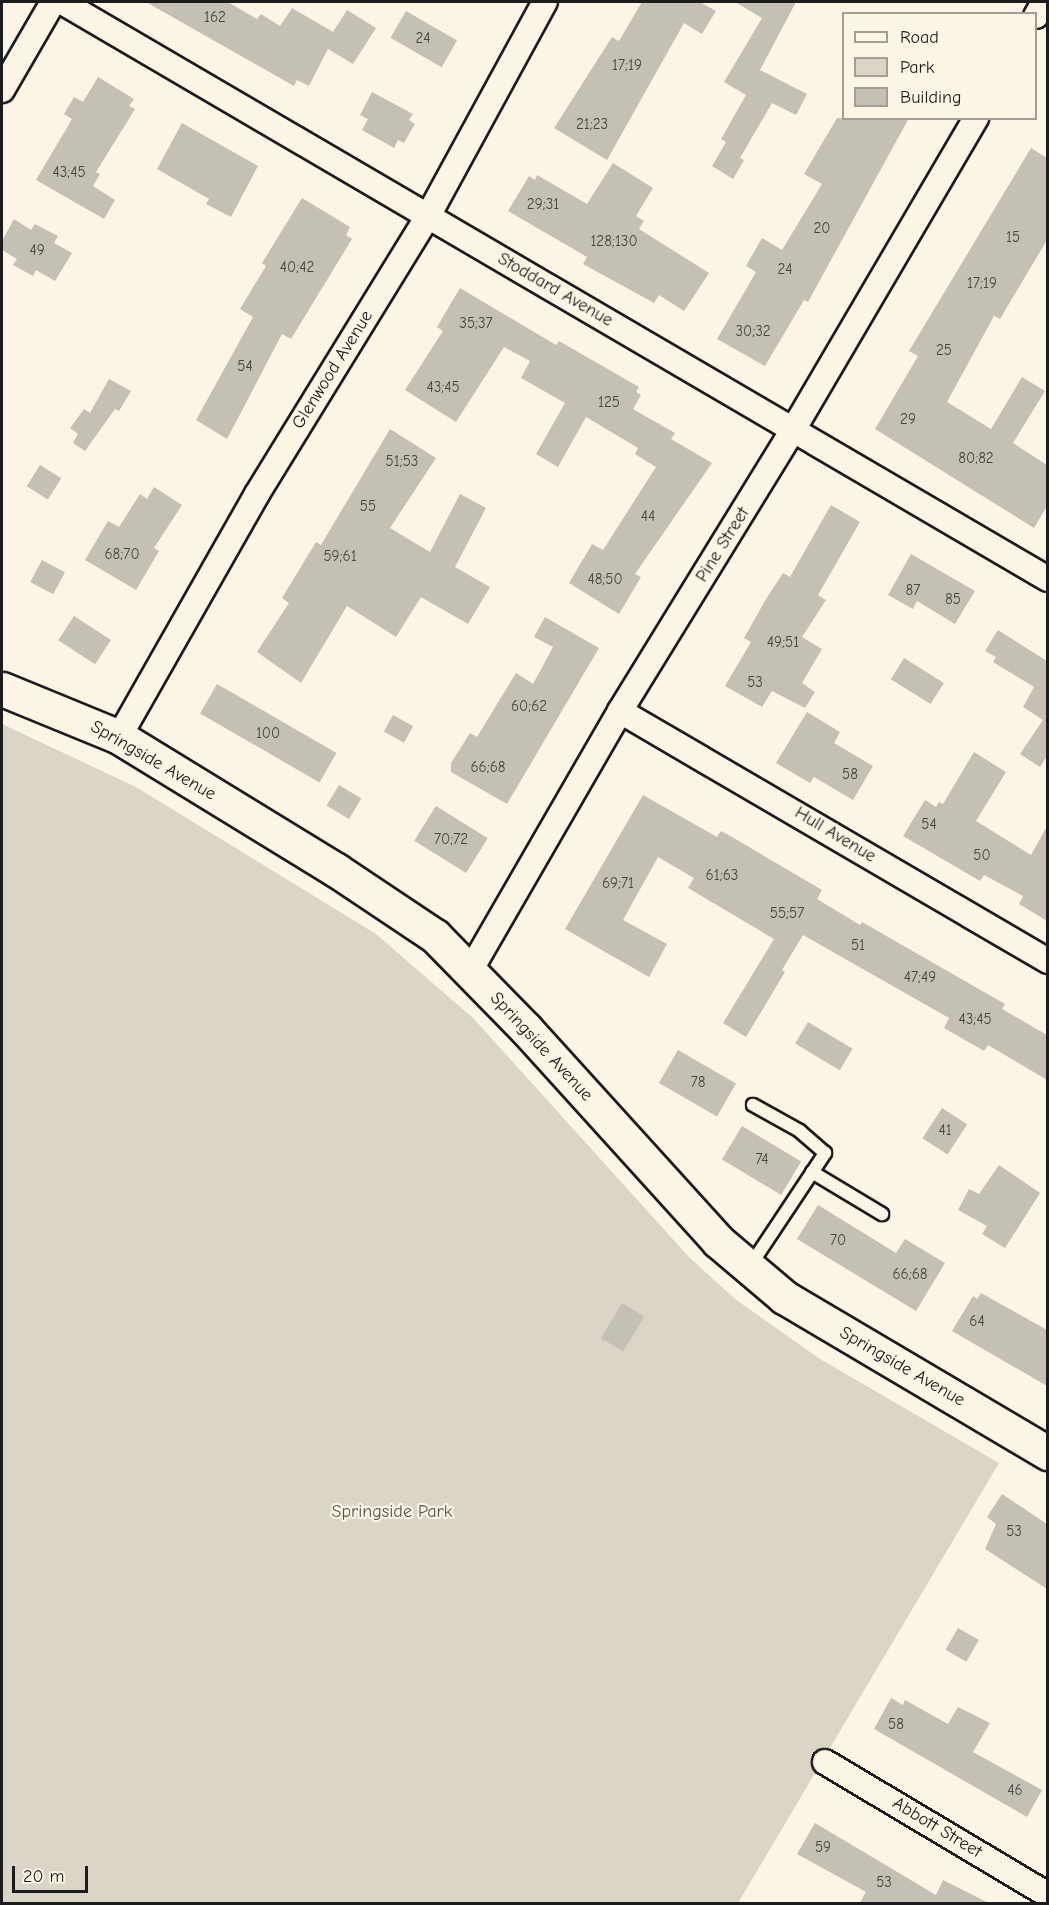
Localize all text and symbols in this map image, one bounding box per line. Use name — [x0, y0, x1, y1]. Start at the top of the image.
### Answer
house number: 162 — [204, 9, 226, 27]
legend — [842, 12, 1037, 120]
text: Road — [900, 27, 939, 48]
house number: 24 — [415, 30, 431, 48]
house number: 17;19 — [612, 57, 642, 75]
text: Park — [900, 57, 934, 78]
text: Building — [900, 87, 962, 108]
house number: 21;23 — [576, 116, 608, 134]
house number: 43;45 — [52, 164, 86, 182]
house number: 29;31 — [527, 196, 559, 214]
house number: 20 — [814, 220, 830, 238]
house number: 15 — [1006, 229, 1020, 247]
house number: 128;130 — [590, 233, 638, 251]
house number: 49 — [29, 242, 45, 260]
street label: Stoddard Avenue — [494, 248, 616, 332]
house number: 40;42 — [280, 259, 314, 277]
house number: 24 — [777, 261, 793, 279]
house number: 17;19 — [967, 275, 997, 293]
street label: Glenwood Avenue — [288, 307, 378, 433]
house number: 35;37 — [459, 315, 493, 333]
house number: 30;32 — [735, 323, 771, 341]
house number: 25 — [936, 342, 952, 360]
house number: 54 — [237, 358, 253, 376]
house number: 43;45 — [426, 379, 460, 397]
house number: 125 — [598, 394, 620, 412]
house number: 29 — [900, 411, 916, 429]
house number: 80;82 — [958, 450, 994, 468]
house number: 51;53 — [386, 453, 418, 471]
house number: 55 — [360, 498, 376, 516]
street label: Pine Street — [692, 504, 754, 586]
house number: 44 — [641, 508, 655, 526]
house number: 68;70 — [104, 546, 140, 564]
house number: 59;61 — [323, 548, 357, 566]
house number: 48;50 — [587, 571, 623, 589]
house number: 87 — [906, 582, 920, 600]
house number: 85 — [945, 591, 961, 609]
house number: 49;51 — [767, 634, 799, 652]
house number: 53 — [747, 674, 763, 692]
house number: 60;62 — [511, 698, 547, 716]
street label: Springside Avenue — [86, 716, 220, 806]
house number: 100 — [256, 725, 280, 743]
house number: 66;68 — [470, 759, 506, 777]
house number: 58 — [842, 766, 858, 784]
street label: Hull Avenue — [790, 802, 880, 868]
house number: 54 — [921, 816, 937, 834]
house number: 70;72 — [434, 831, 468, 849]
house number: 50 — [973, 847, 991, 865]
house number: 61;63 — [706, 867, 738, 885]
house number: 69;71 — [602, 875, 634, 893]
house number: 55;57 — [770, 905, 804, 923]
house number: 51 — [851, 937, 865, 955]
house number: 47;49 — [904, 969, 936, 987]
street label: Springside Avenue — [485, 988, 597, 1106]
house number: 43;45 — [958, 1011, 992, 1029]
house number: 78 — [691, 1074, 705, 1092]
house number: 41 — [938, 1122, 952, 1140]
house number: 74 — [755, 1151, 769, 1169]
house number: 70 — [830, 1232, 846, 1250]
house number: 66;68 — [892, 1266, 928, 1284]
house number: 64 — [969, 1313, 985, 1331]
street label: Springside Avenue — [835, 1322, 969, 1412]
park label: Springside Park — [332, 1501, 452, 1523]
house number: 53 — [1006, 1523, 1022, 1541]
house number: 58 — [888, 1716, 904, 1734]
house number: 46 — [1007, 1782, 1023, 1800]
street label: Abbott Street — [888, 1793, 986, 1863]
house number: 59 — [815, 1839, 831, 1857]
scale bar — [15, 1854, 92, 1892]
text: 20 m — [23, 1866, 64, 1887]
house number: 53 — [876, 1874, 892, 1892]

